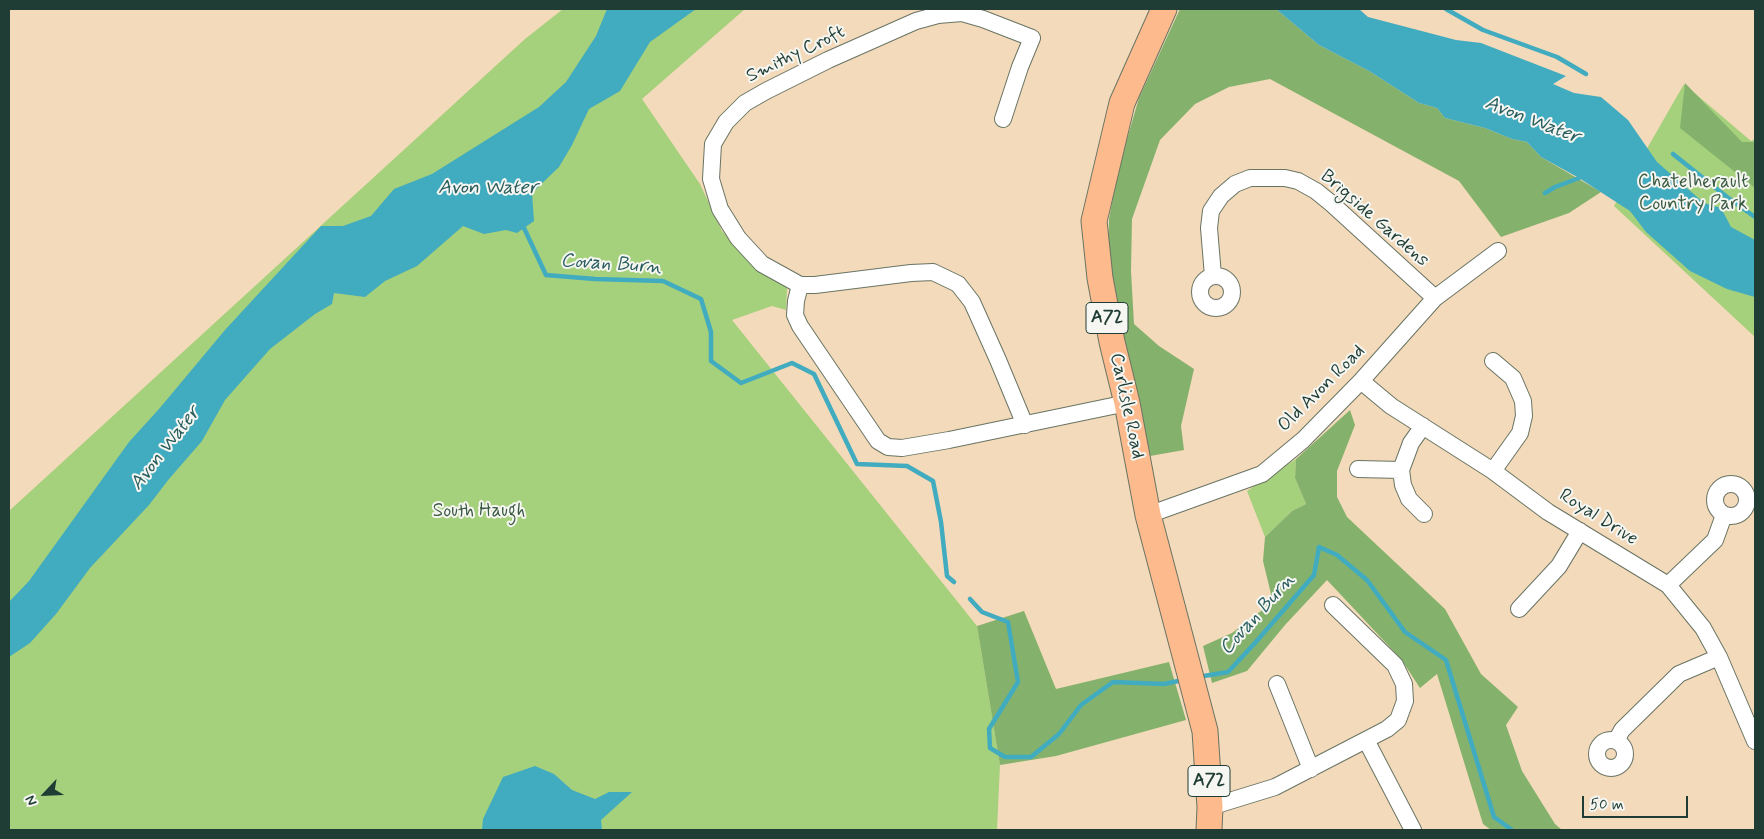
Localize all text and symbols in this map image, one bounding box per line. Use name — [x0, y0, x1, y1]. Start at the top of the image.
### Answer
street label: Smithy Croft — [743, 21, 849, 89]
water label: Avon Water — [1481, 92, 1583, 150]
street label: Brigside Gardens — [1315, 166, 1433, 272]
park label: Chatelherault Country Park — [1638, 172, 1748, 216]
water label: Avon Water — [438, 177, 538, 201]
water label: Covan Burn — [560, 249, 662, 281]
road number: A72 — [1086, 302, 1128, 334]
street label: Old Avon Road — [1274, 341, 1370, 437]
street label: Carlisle Road — [1104, 351, 1148, 461]
water label: Avon Water — [126, 402, 206, 496]
street label: Royal Drive — [1554, 485, 1642, 551]
park label: South Haugh — [433, 501, 525, 523]
water label: Covan Burn — [1215, 569, 1301, 661]
road number: A72 — [1188, 766, 1230, 796]
north arrow — [20, 769, 70, 819]
scale bar — [1584, 786, 1690, 818]
text: N — [21, 792, 42, 808]
text: 50 m — [1590, 795, 1624, 815]

